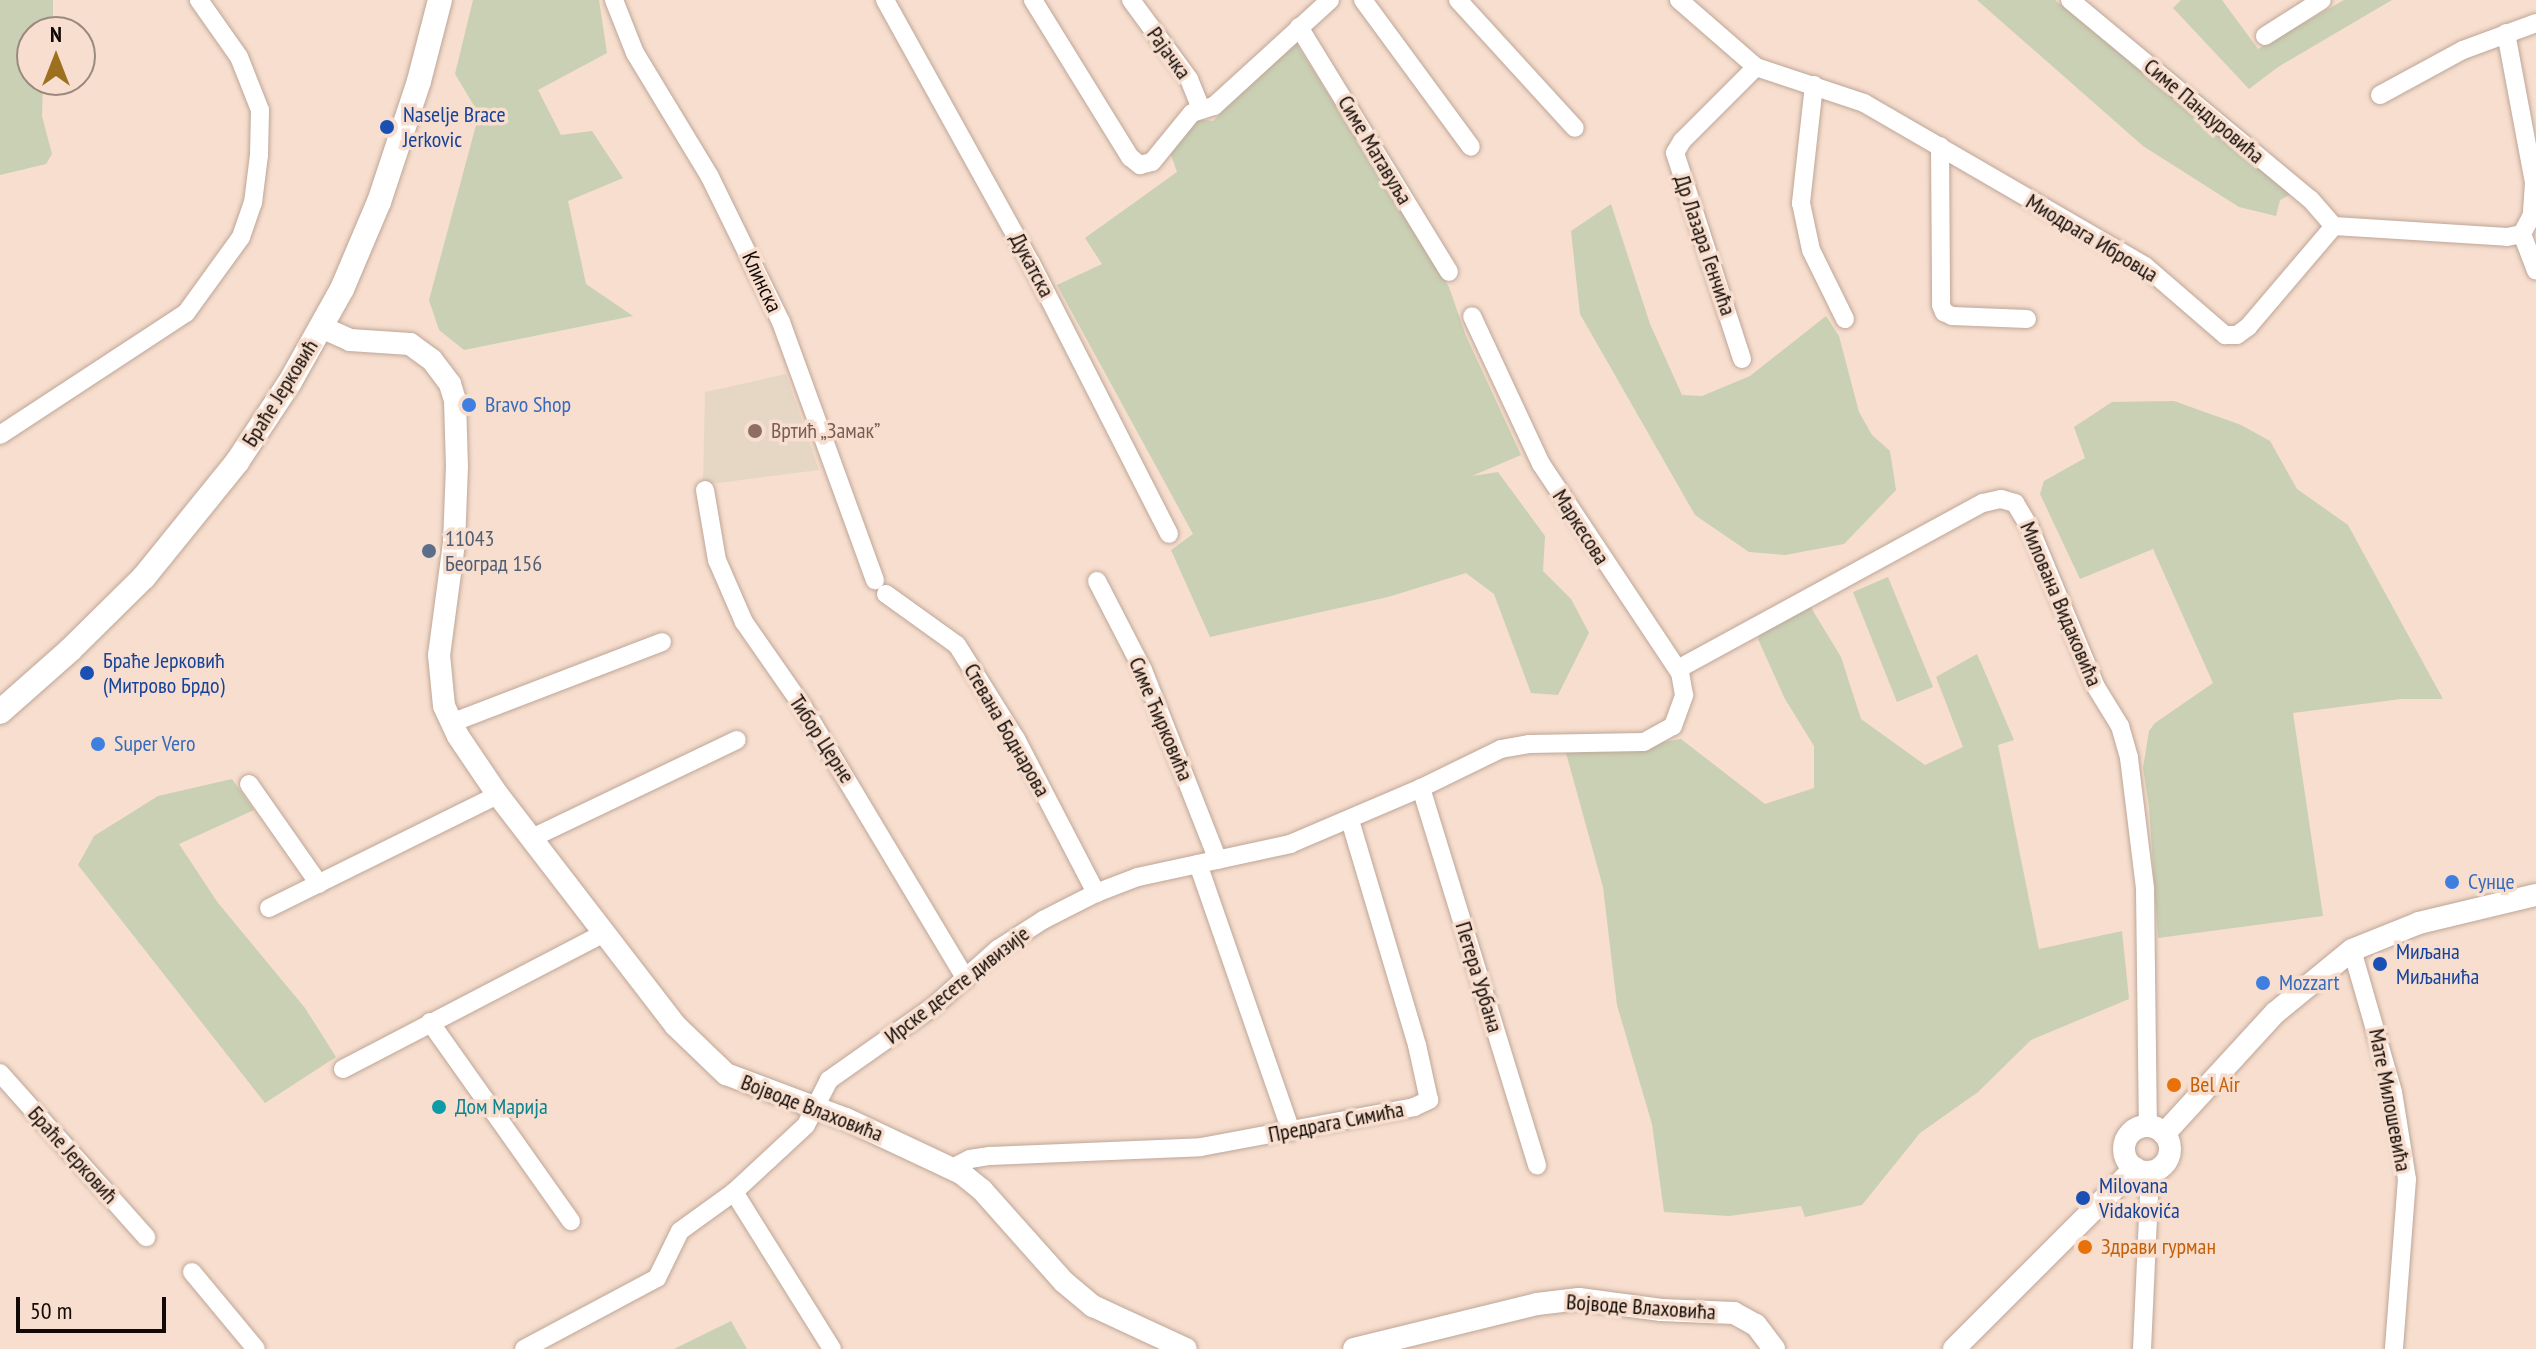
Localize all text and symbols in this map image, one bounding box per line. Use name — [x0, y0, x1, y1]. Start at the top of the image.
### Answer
north arrow — [16, 16, 96, 96]
text: N — [50, 20, 62, 48]
street label: Рајачка — [1141, 22, 1197, 84]
street label: Симе Пандуровића — [2138, 53, 2270, 169]
street label: Симе Матавуља — [1332, 91, 1418, 209]
place label: Naselje Brace Jerkovic — [403, 101, 505, 152]
marker: Naselje Brace Jerkovic — [378, 118, 396, 136]
street label: Др Лазара Генчића — [1669, 171, 1741, 319]
street label: Миодрага Ибровца — [2021, 188, 2163, 288]
street label: Дукатска — [1004, 228, 1060, 302]
street label: Клинска — [737, 247, 787, 317]
street label: Браће Јерковић — [237, 334, 323, 452]
place label: Bravo Shop — [485, 392, 571, 418]
marker: Bravo Shop — [460, 396, 478, 414]
place label: Вртић „Замак” — [771, 418, 882, 444]
marker: Вртић „Замак” — [746, 422, 764, 440]
street label: Маркесова — [1547, 484, 1615, 570]
street label: Милована Видаковића — [2014, 518, 2108, 690]
place label: 11043 Београд 156 — [445, 525, 542, 576]
marker: 11043 Београд 156 — [420, 542, 438, 560]
place label: Браће Јерковић (Митрово Брдо) — [103, 647, 225, 698]
street label: Симе Ћирковића — [1123, 653, 1199, 785]
street label: Стевана Боднарова — [958, 659, 1056, 801]
marker: Браће Јерковић (Митрово Брдо) — [78, 664, 96, 682]
street label: Тибор Церне — [784, 690, 860, 788]
place label: Super Vero — [114, 731, 196, 757]
marker: Super Vero — [89, 735, 107, 753]
place label: Сунце — [2468, 869, 2515, 895]
marker: Сунце — [2443, 873, 2461, 891]
street label: Петера Урбана — [1450, 918, 1508, 1036]
street label: Ирске десете дивизије — [879, 920, 1035, 1050]
place label: Миљана Миљанића — [2396, 938, 2479, 990]
marker: Миљана Миљанића — [2371, 955, 2389, 973]
place label: Mozzart — [2279, 970, 2339, 996]
marker: Mozzart — [2254, 974, 2272, 992]
street label: Мате Милошевића — [2363, 1026, 2417, 1174]
street label: Војводе Влаховића — [737, 1069, 887, 1147]
place label: Bel Air — [2190, 1072, 2240, 1098]
marker: Bel Air — [2165, 1076, 2183, 1094]
place label: Дом Марија — [455, 1094, 548, 1120]
street label: Предрага Симића — [1266, 1096, 1406, 1148]
marker: Дом Марија — [430, 1098, 448, 1116]
street label: Браће Јерковић — [22, 1101, 124, 1209]
place label: Milovana Vidakovića — [2099, 1172, 2180, 1224]
marker: Milovana Vidakovića — [2074, 1189, 2092, 1207]
place label: Здрави гурман — [2101, 1234, 2216, 1260]
marker: Здрави гурман — [2076, 1238, 2094, 1256]
scale bar — [20, 1281, 170, 1331]
street label: Војводе Влаховића — [1565, 1289, 1717, 1325]
text: 50 m — [30, 1295, 72, 1326]

